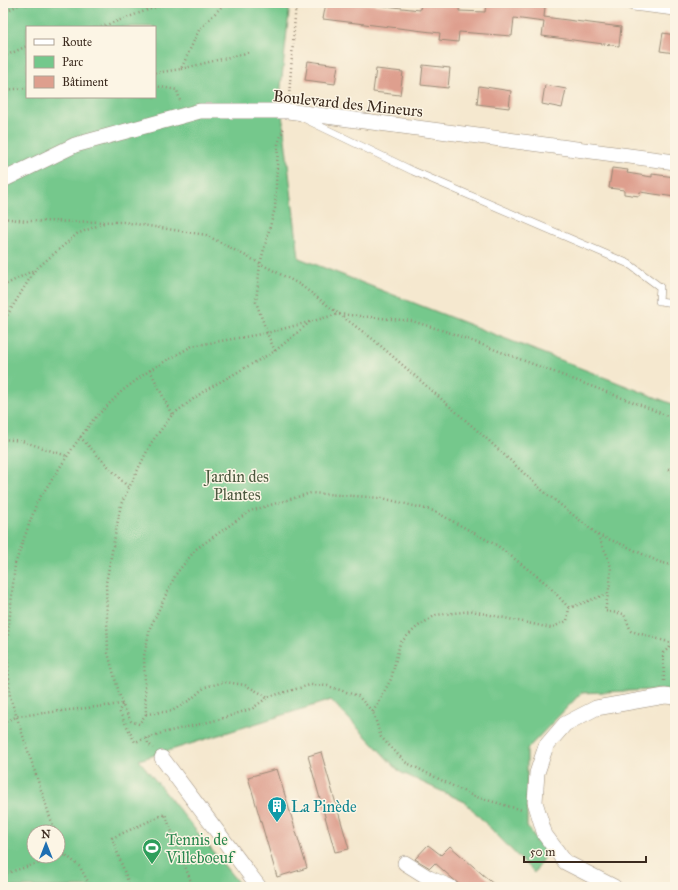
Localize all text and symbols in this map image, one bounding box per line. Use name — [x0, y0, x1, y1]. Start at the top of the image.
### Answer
legend — [26, 26, 156, 98]
text: Route — [62, 35, 92, 49]
text: Parc — [62, 55, 83, 69]
text: Bâtiment — [62, 75, 109, 89]
street label: Boulevard des Mineurs — [272, 86, 424, 121]
park label: Jardin des Plantes — [203, 467, 269, 504]
building icon: La Pinède — [266, 795, 288, 823]
place label: La Pinède — [291, 797, 357, 816]
north arrow — [26, 824, 66, 864]
text: N — [41, 828, 51, 841]
place label: Tennis de Villeboeuf — [165, 830, 236, 867]
sports icon: Tennis de Villeboeuf — [141, 837, 163, 865]
scale bar — [524, 838, 646, 864]
text: 50 m — [530, 845, 555, 859]

